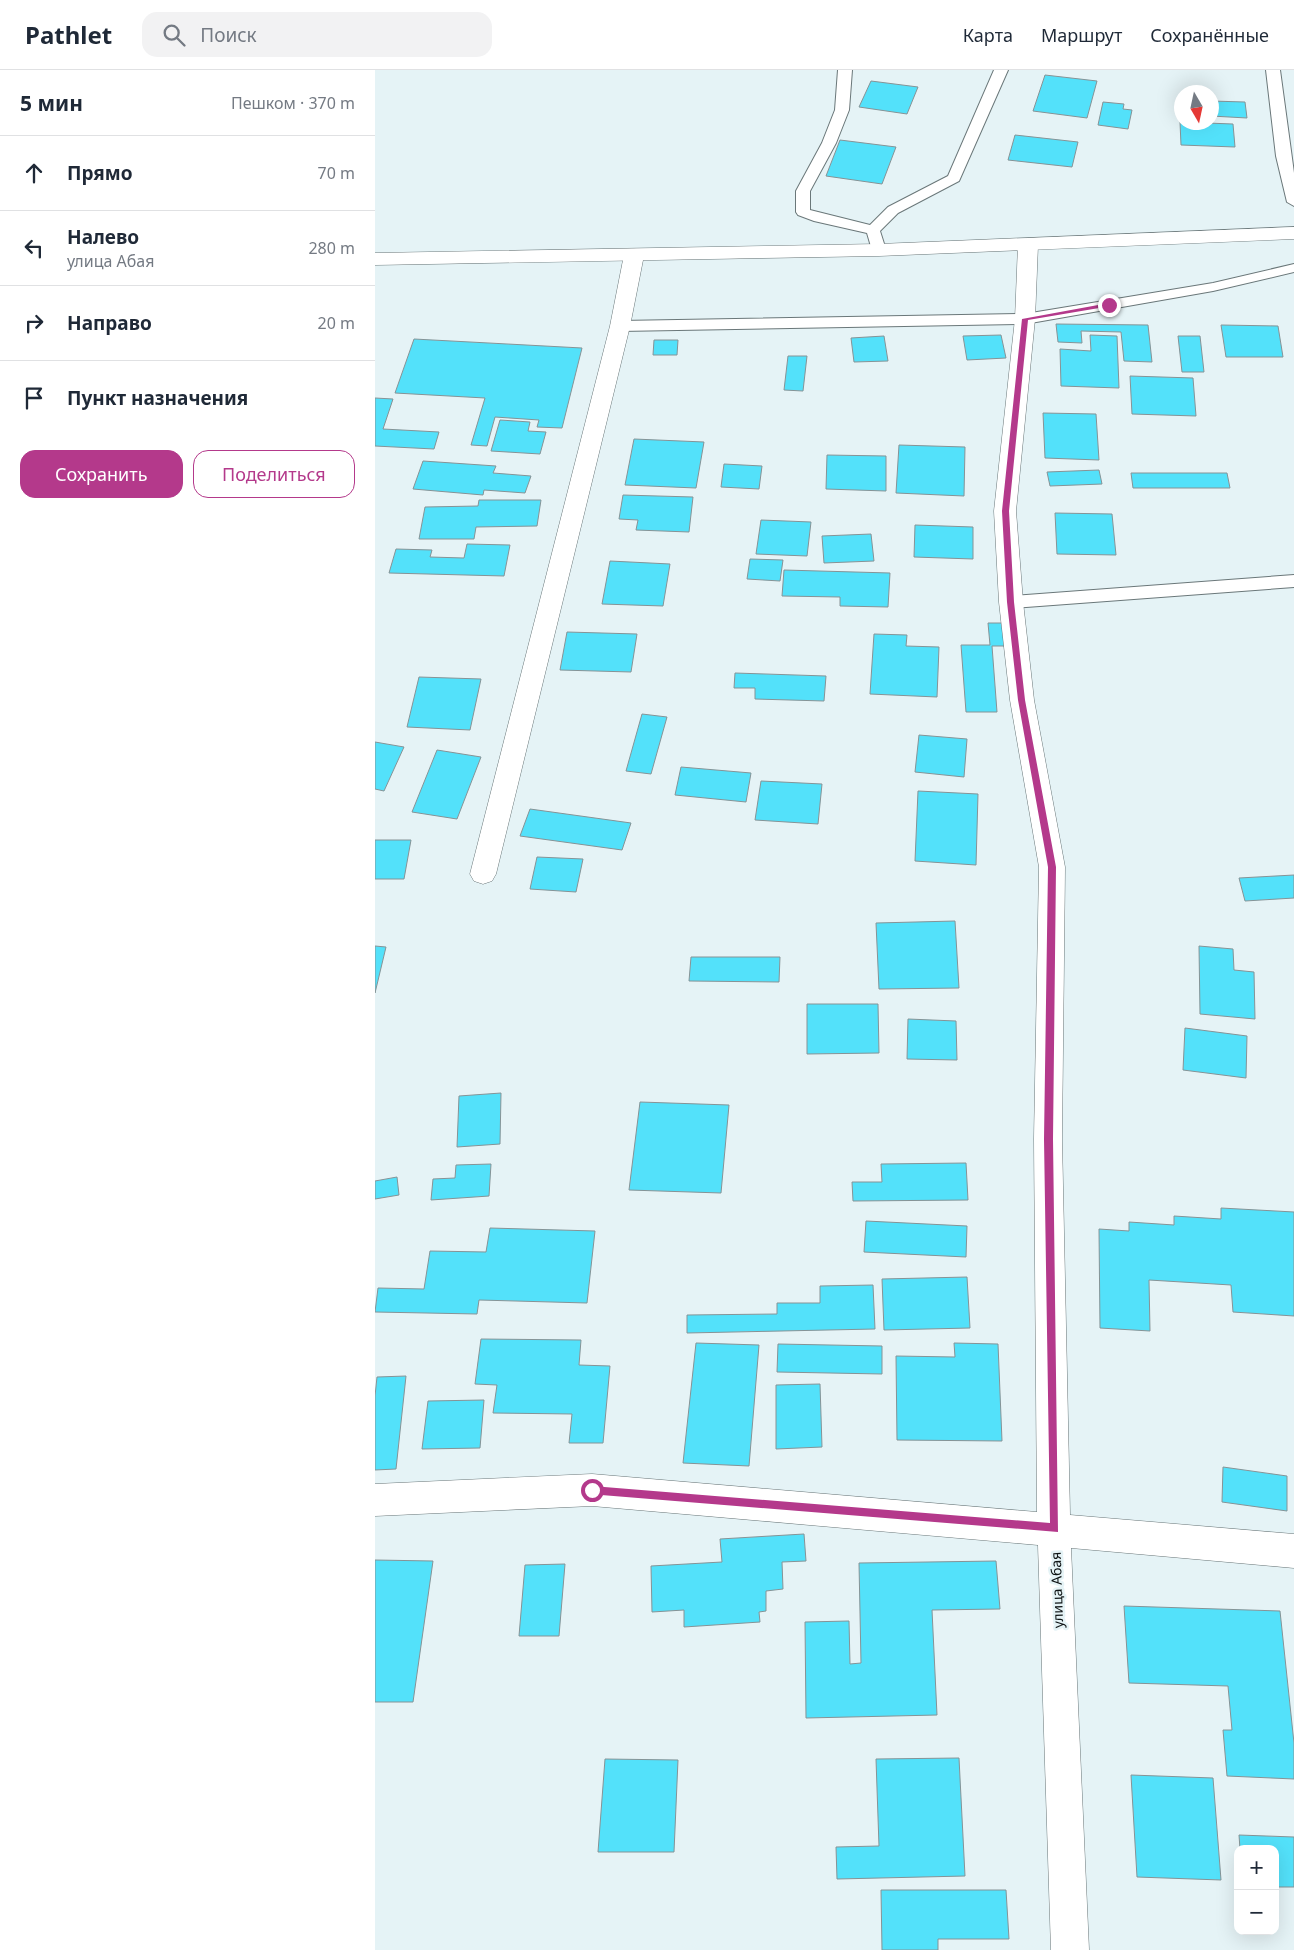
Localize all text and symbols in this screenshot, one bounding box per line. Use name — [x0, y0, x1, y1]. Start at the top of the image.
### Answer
search box — [142, 12, 492, 57]
text: Pathlet — [25, 18, 112, 51]
icon: search — [160, 21, 188, 49]
text: Поиск — [200, 22, 257, 48]
text: Карта — [963, 23, 1013, 47]
text: Маршрут — [1041, 23, 1122, 47]
text: Сохранённые — [1150, 23, 1269, 47]
north arrow — [1174, 85, 1219, 130]
text: 5 мин — [20, 89, 83, 117]
text: Пешком · 370 m — [231, 92, 355, 114]
icon: ahead — [20, 159, 48, 187]
text: Прямо — [67, 160, 133, 186]
text: 70 m — [318, 162, 355, 184]
text: Налево — [67, 224, 139, 250]
icon: left — [20, 234, 48, 262]
text: 280 m — [308, 237, 355, 259]
text: улица Абая — [67, 250, 154, 272]
route end — [1098, 294, 1121, 317]
icon: right — [20, 309, 48, 337]
text: Направо — [67, 310, 152, 336]
text: 20 m — [318, 312, 355, 334]
icon: arrive — [20, 384, 48, 412]
text: Пункт назначения — [67, 385, 248, 411]
button: Сохранить — [20, 450, 183, 498]
button: Поделиться — [193, 450, 355, 498]
route start — [581, 1479, 604, 1502]
street label: улица Абая — [1046, 1551, 1067, 1629]
map controls — [1234, 1845, 1279, 1935]
button: + — [1234, 1845, 1279, 1890]
button: − — [1234, 1890, 1279, 1935]

